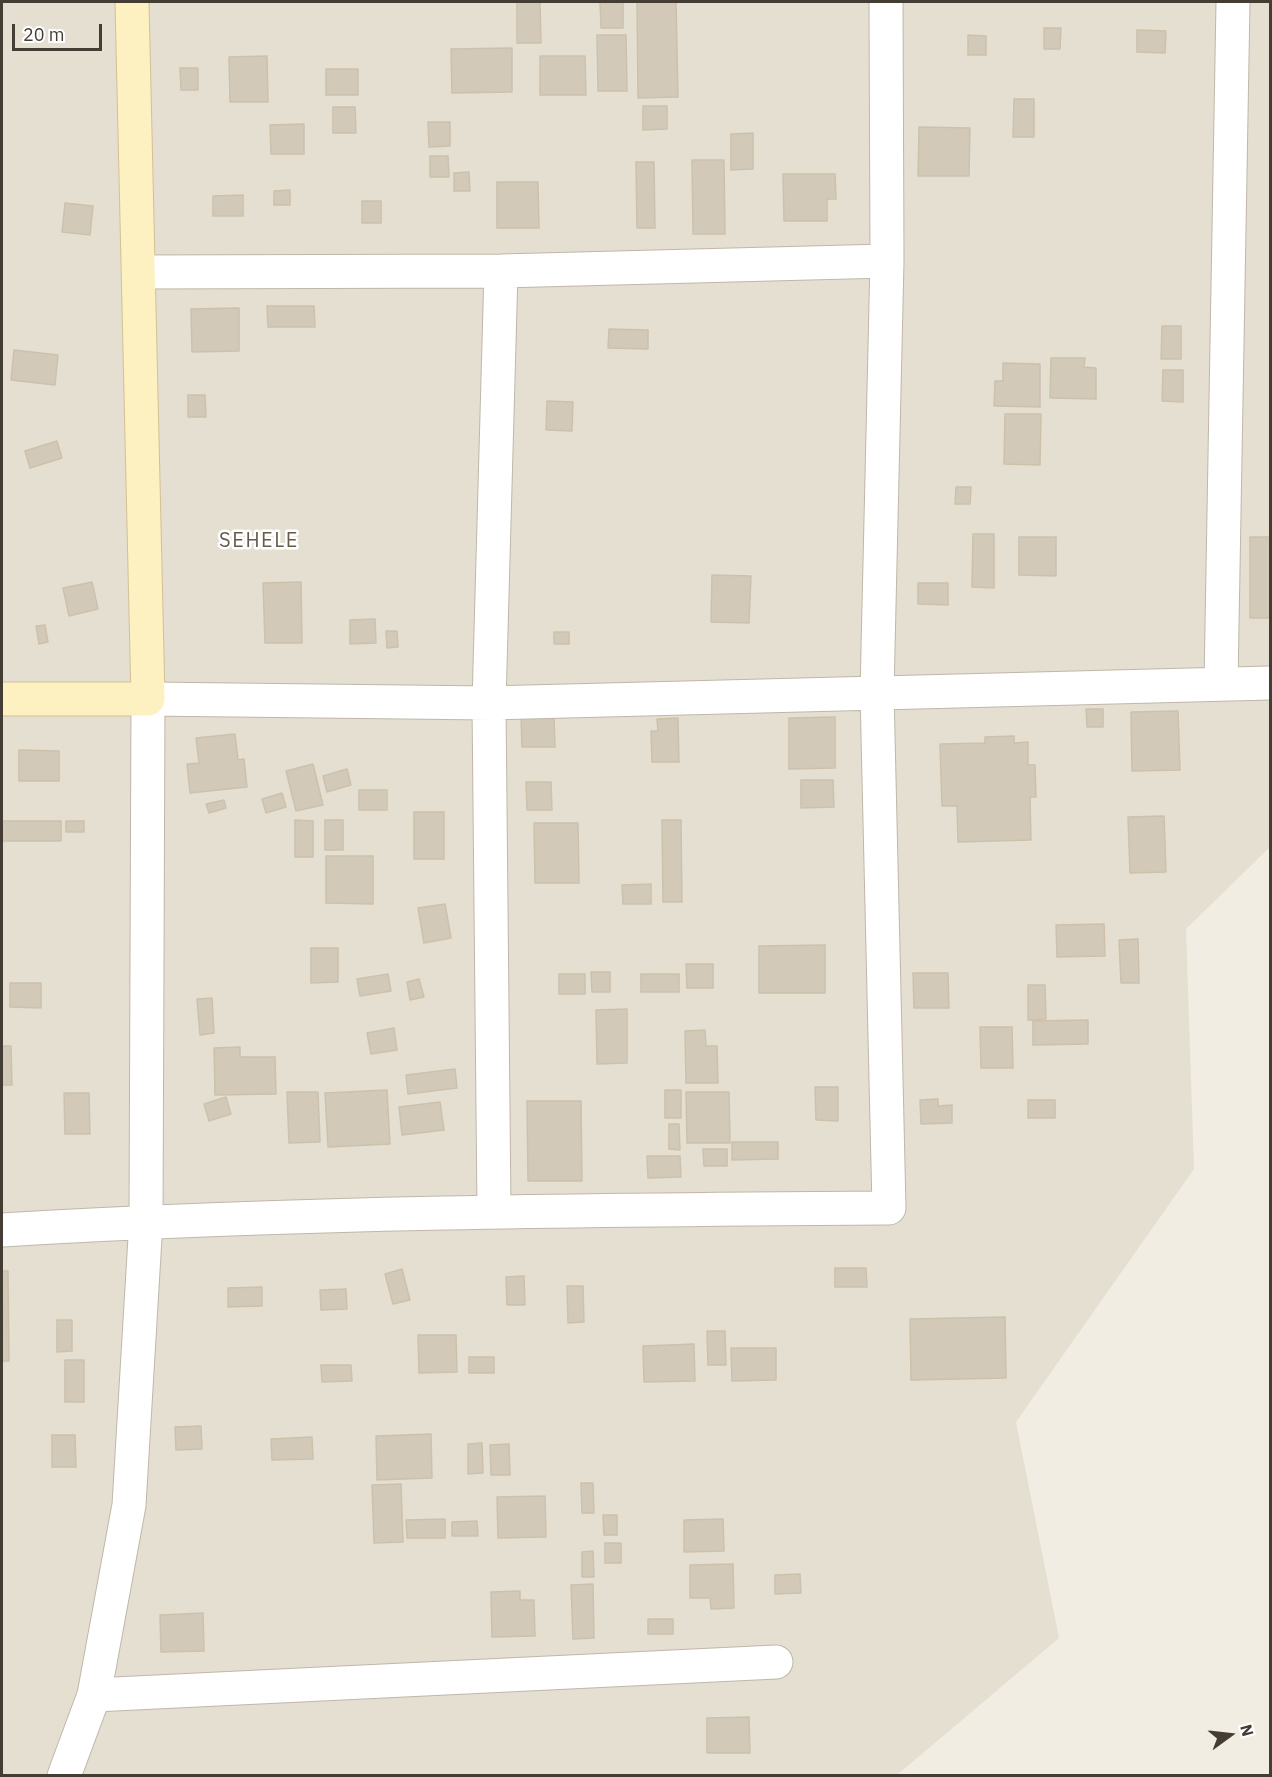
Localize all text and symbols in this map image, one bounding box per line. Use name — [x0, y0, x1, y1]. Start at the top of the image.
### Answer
scale bar — [15, 12, 105, 50]
text: 20 m — [23, 23, 65, 46]
district label: SEHELE — [219, 529, 299, 553]
north arrow — [1200, 1705, 1260, 1765]
text: N — [1236, 1722, 1259, 1739]

